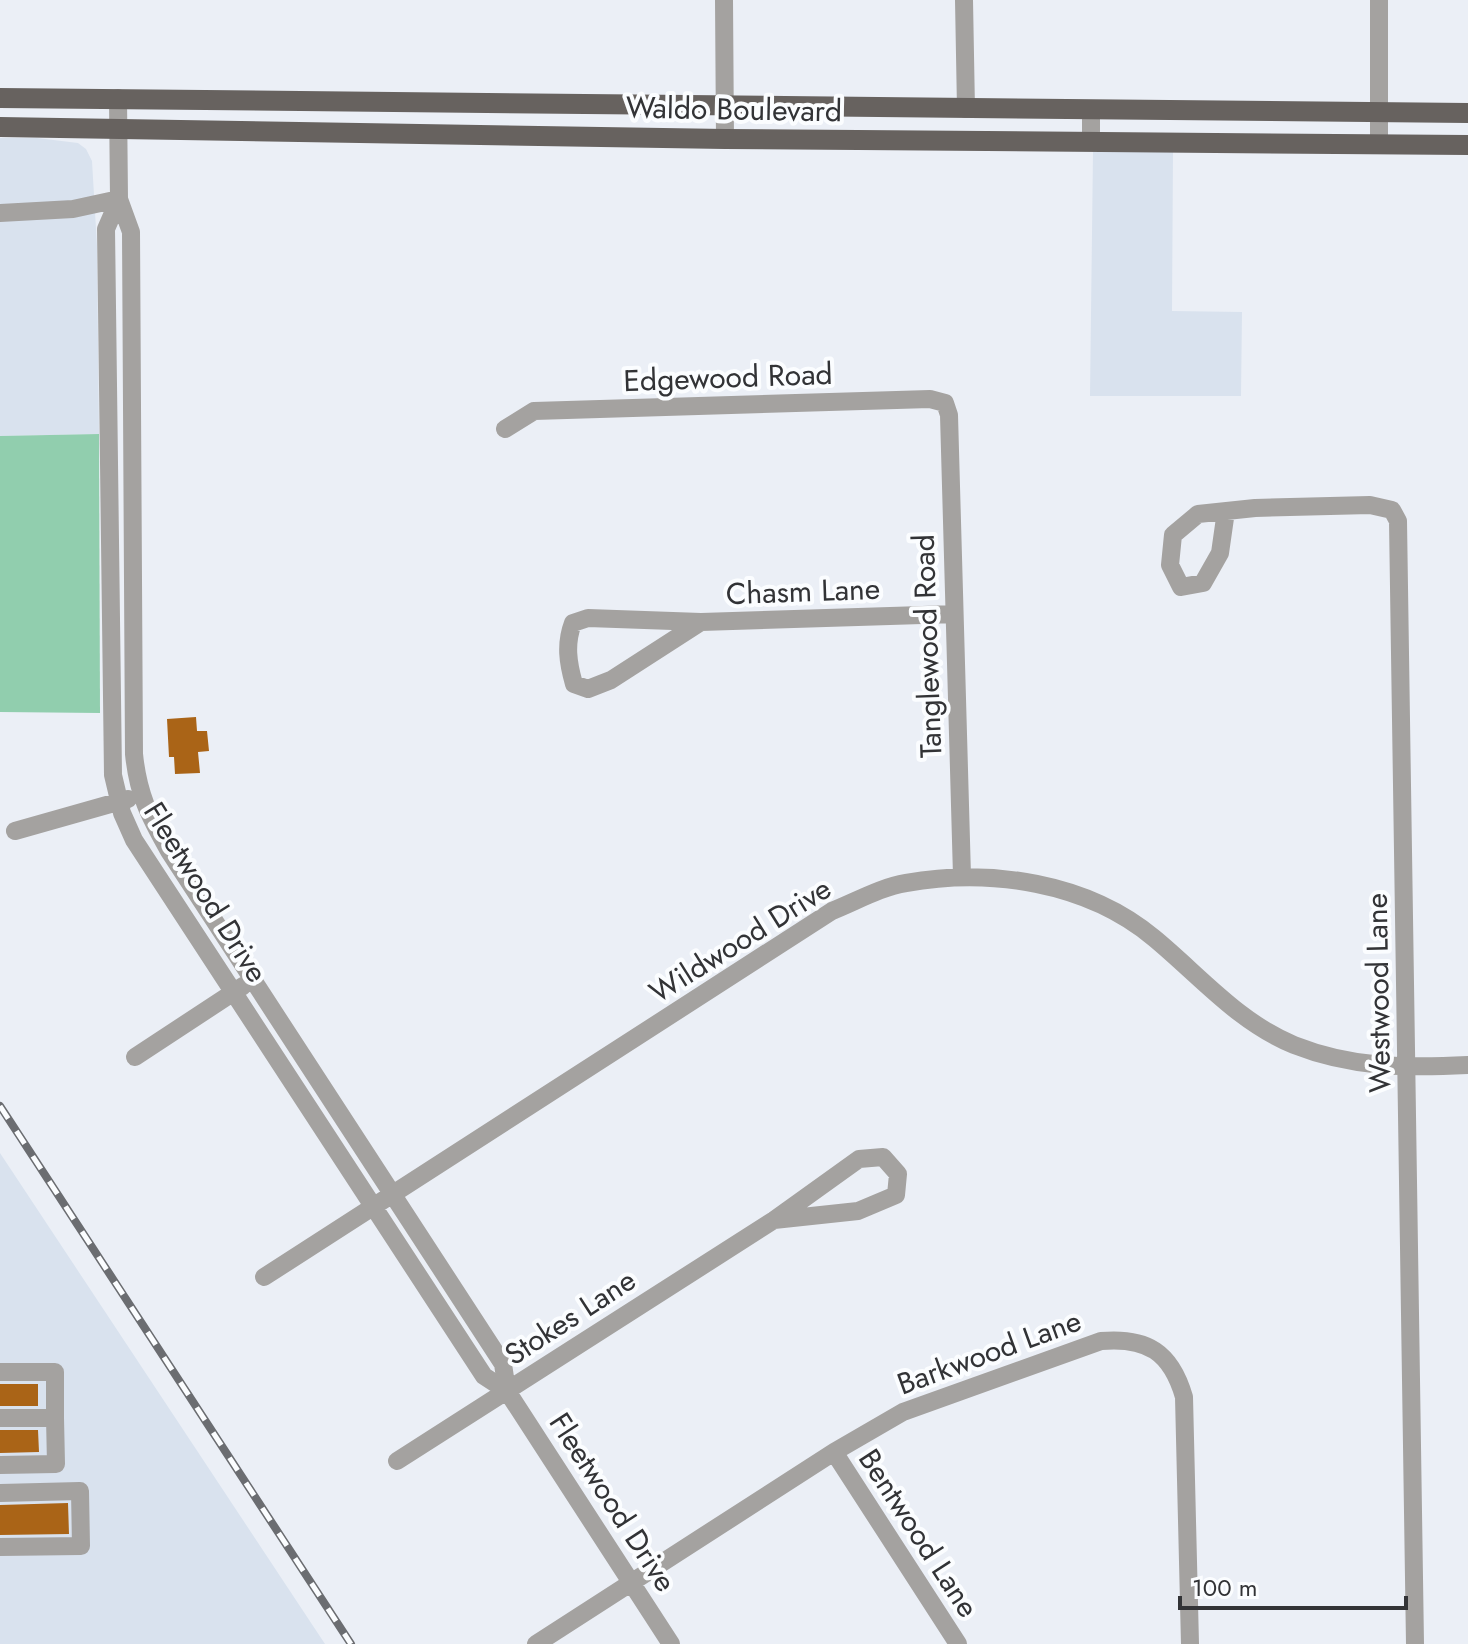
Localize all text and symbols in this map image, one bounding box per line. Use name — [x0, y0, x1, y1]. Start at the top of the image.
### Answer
street label: Waldo Boulevard — [625, 86, 843, 132]
street label: Edgewood Road — [623, 352, 833, 402]
street label: Tanglewood Road — [902, 533, 952, 759]
street label: Chasm Lane — [725, 567, 881, 615]
street label: Fleetwood Drive — [133, 793, 279, 991]
street label: Wildwood Drive — [641, 867, 839, 1013]
street label: Westwood Lane — [1355, 893, 1401, 1093]
street label: Stokes Lane — [496, 1259, 644, 1375]
street label: Barkwood Lane — [891, 1299, 1087, 1405]
street label: Fleetwood Drive — [539, 1404, 687, 1600]
street label: Bentwood Lane — [848, 1440, 990, 1626]
scale bar — [1180, 1560, 1406, 1610]
text: 100 m — [1192, 1570, 1258, 1605]

